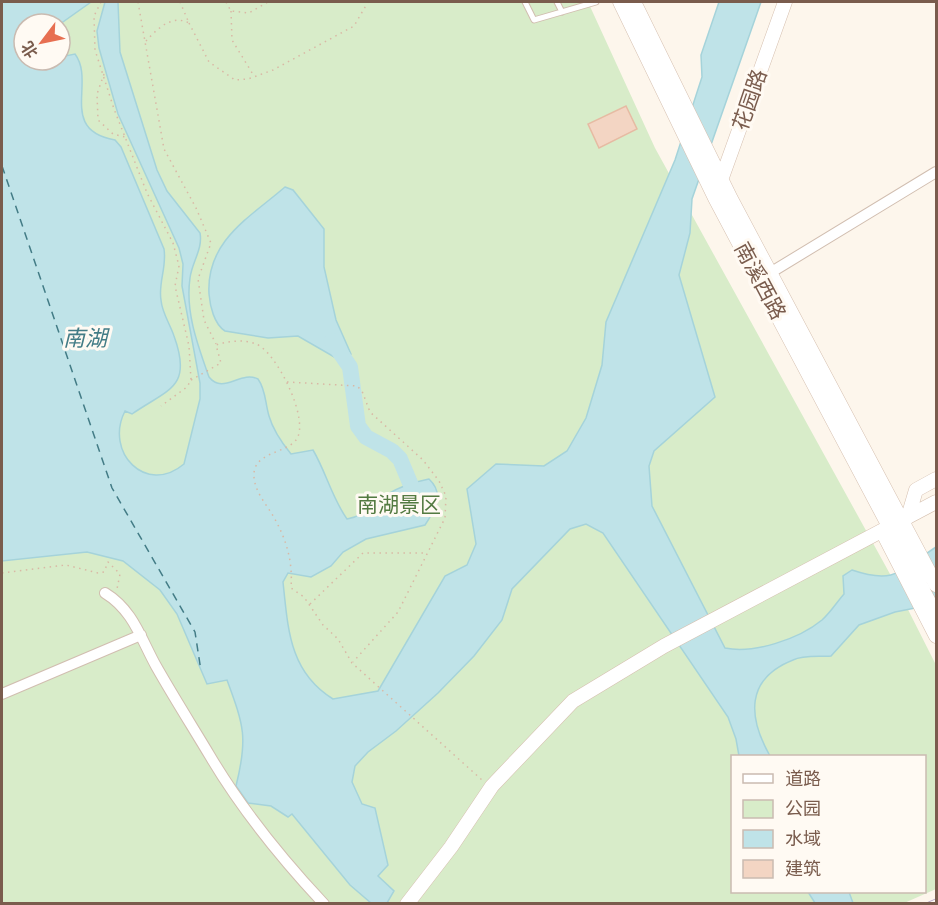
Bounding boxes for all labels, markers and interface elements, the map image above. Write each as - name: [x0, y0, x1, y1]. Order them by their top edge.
- north arrow: [12, 12, 72, 72]
- text: 北: [17, 38, 42, 62]
- street label: 花园路: [727, 66, 772, 134]
- street label: 南溪西路: [730, 238, 791, 324]
- water label: 南湖: [63, 325, 110, 351]
- park label: 南湖景区: [357, 492, 441, 517]
- legend: [731, 755, 926, 893]
- text: 道路: [785, 768, 821, 789]
- text: 公园: [785, 798, 821, 819]
- text: 水域: [785, 828, 821, 849]
- text: 建筑: [785, 858, 821, 879]

